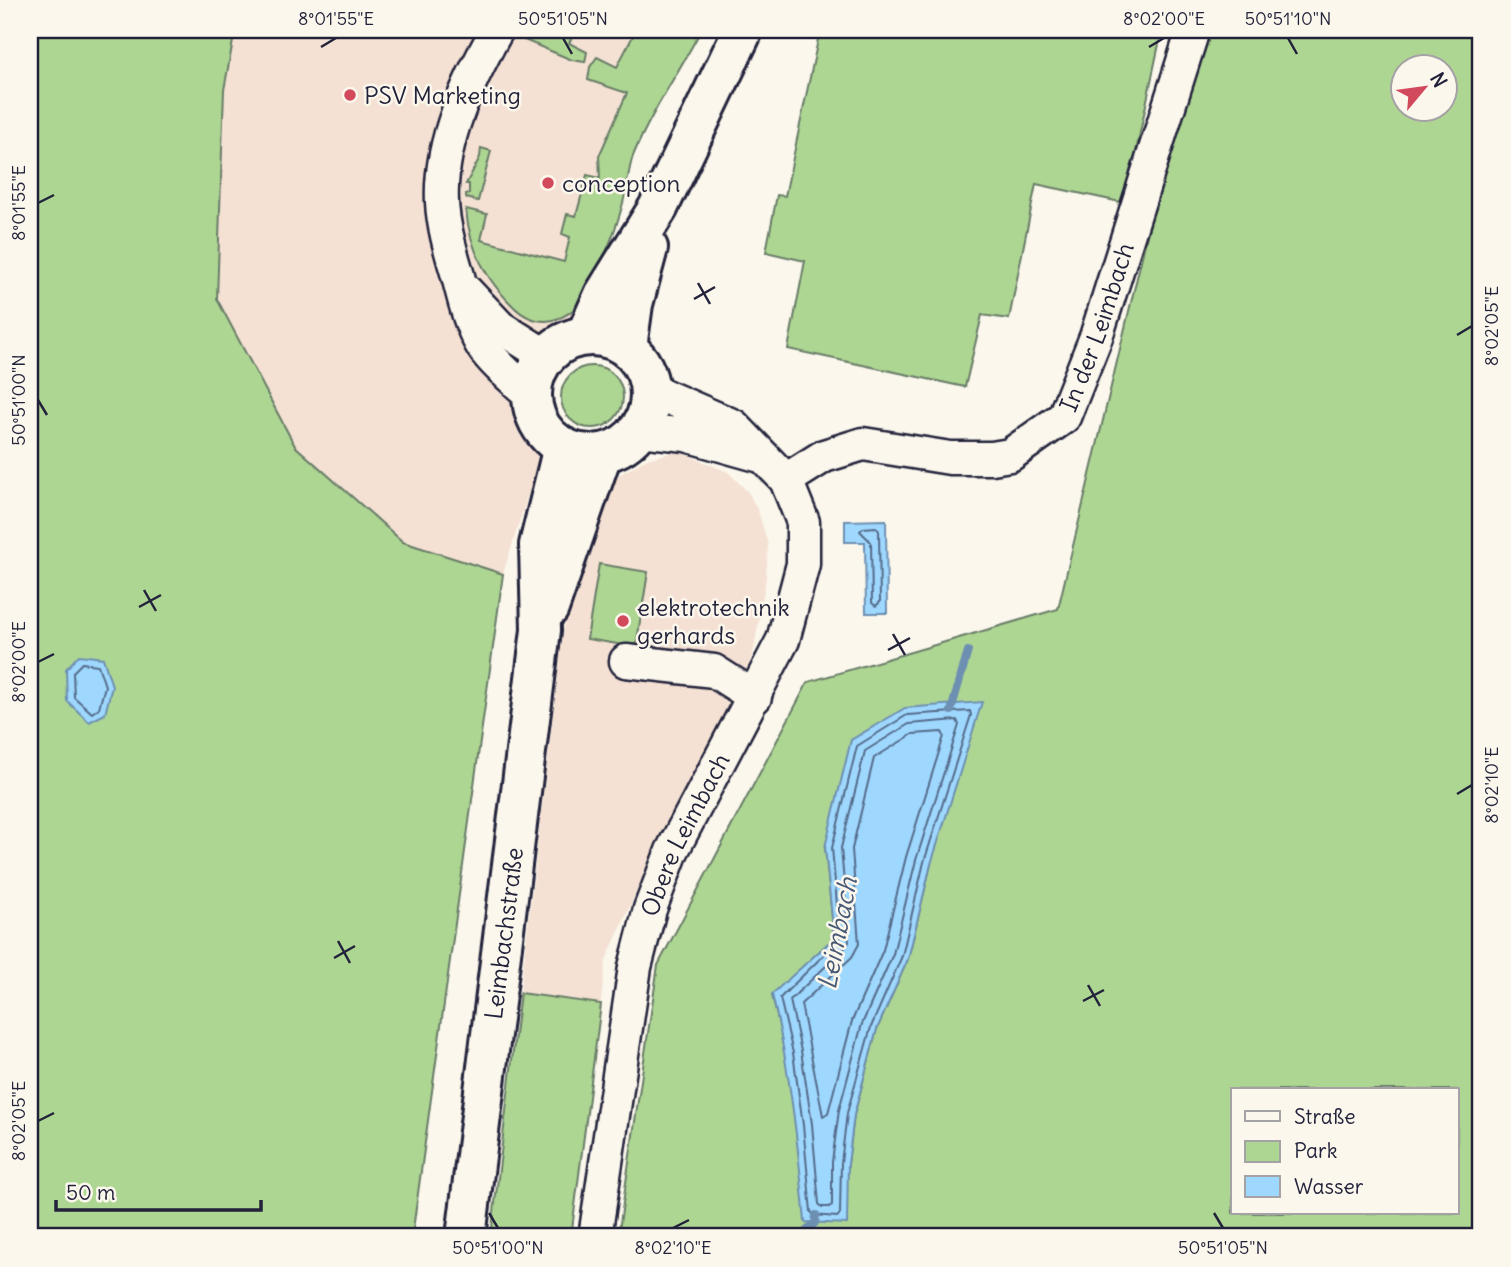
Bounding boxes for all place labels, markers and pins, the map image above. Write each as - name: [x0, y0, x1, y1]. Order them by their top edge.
- place label: PSV Marketing: [364, 80, 521, 110]
- marker: PSV Marketing: [342, 87, 358, 103]
- place label: conception: [562, 168, 681, 198]
- marker: conception: [540, 175, 556, 191]
- place label: elektrotechnik gerhards: [637, 592, 790, 650]
- marker: elektrotechnik gerhards: [615, 613, 631, 629]

